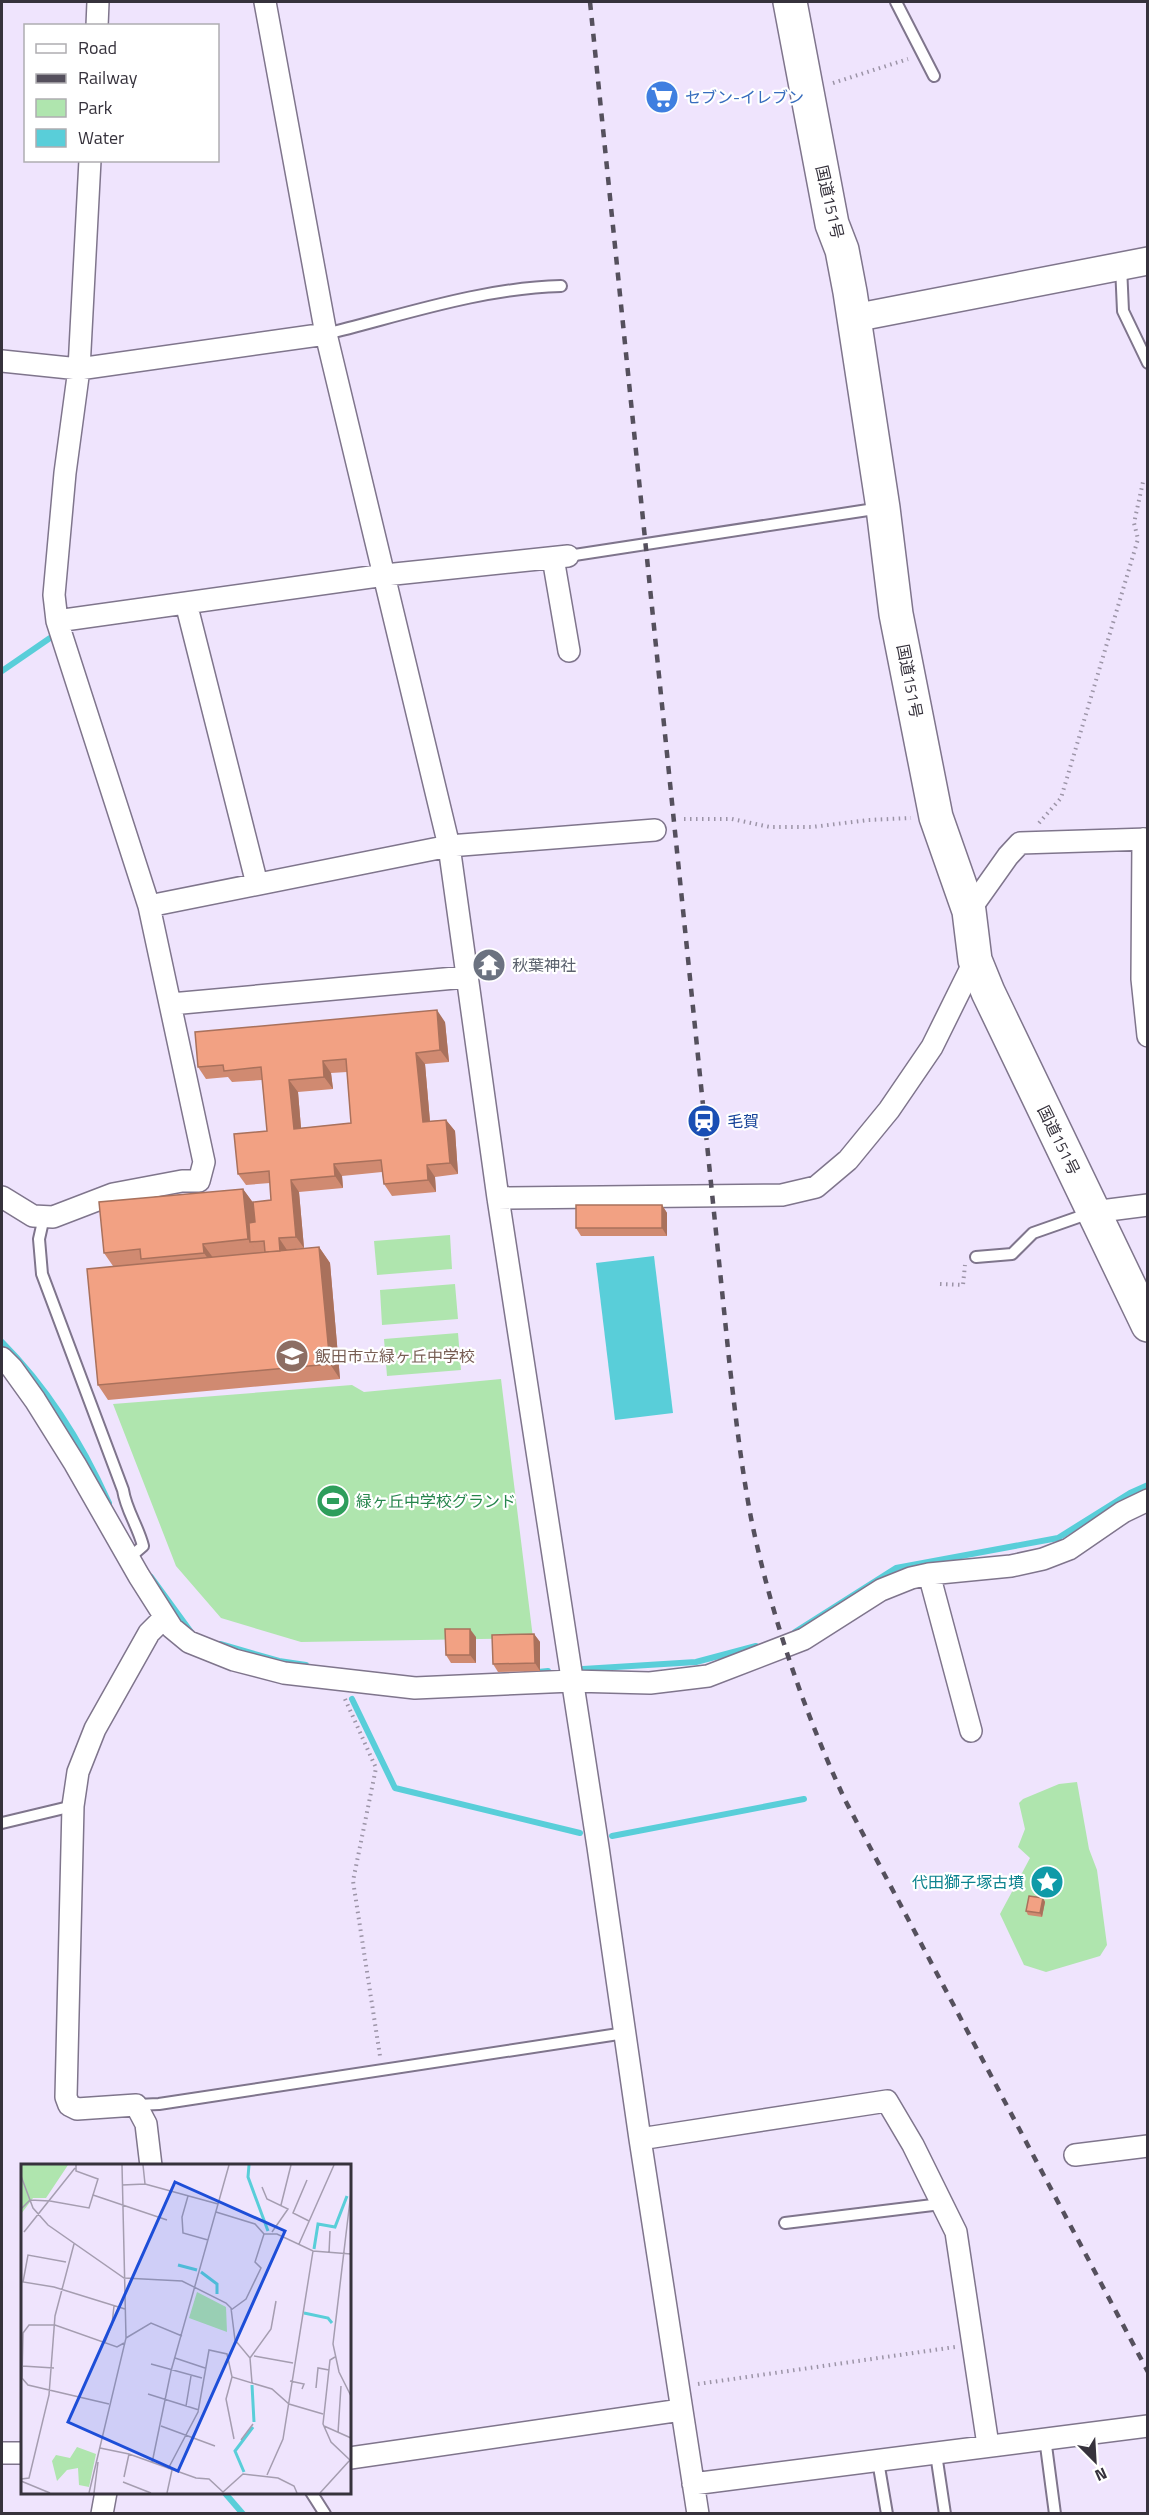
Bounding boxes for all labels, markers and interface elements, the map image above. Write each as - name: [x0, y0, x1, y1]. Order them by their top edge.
- legend: [24, 24, 219, 162]
- text: Road: [78, 34, 117, 61]
- text: Railway: [78, 64, 138, 91]
- supermarket icon: セブン-イレブン: [644, 79, 680, 115]
- place label: セブン-イレブン: [685, 85, 804, 109]
- text: Park: [78, 94, 113, 121]
- text: Water: [78, 124, 124, 151]
- street label: 国道151号: [810, 163, 850, 241]
- street label: 国道151号: [891, 642, 929, 720]
- temple icon: 秋葉神社: [471, 947, 507, 983]
- place label: 秋葉神社: [512, 953, 576, 977]
- street label: 国道151号: [1032, 1101, 1086, 1179]
- station icon: 毛賀: [686, 1103, 722, 1139]
- place label: 毛賀: [727, 1109, 759, 1133]
- school or university icon: 飯田市立緑ヶ丘中学校: [274, 1338, 310, 1374]
- place label: 飯田市立緑ヶ丘中学校: [315, 1344, 475, 1368]
- sports icon: 緑ヶ丘中学校グランド: [315, 1483, 351, 1519]
- place label: 緑ヶ丘中学校グランド: [356, 1489, 516, 1513]
- place icon: 代田獅子塚古墳: [1029, 1864, 1065, 1900]
- place label: 代田獅子塚古墳: [912, 1870, 1024, 1894]
- inset map: [21, 2164, 351, 2494]
- north arrow: [1065, 2431, 1125, 2491]
- text: N: [1091, 2461, 1111, 2488]

